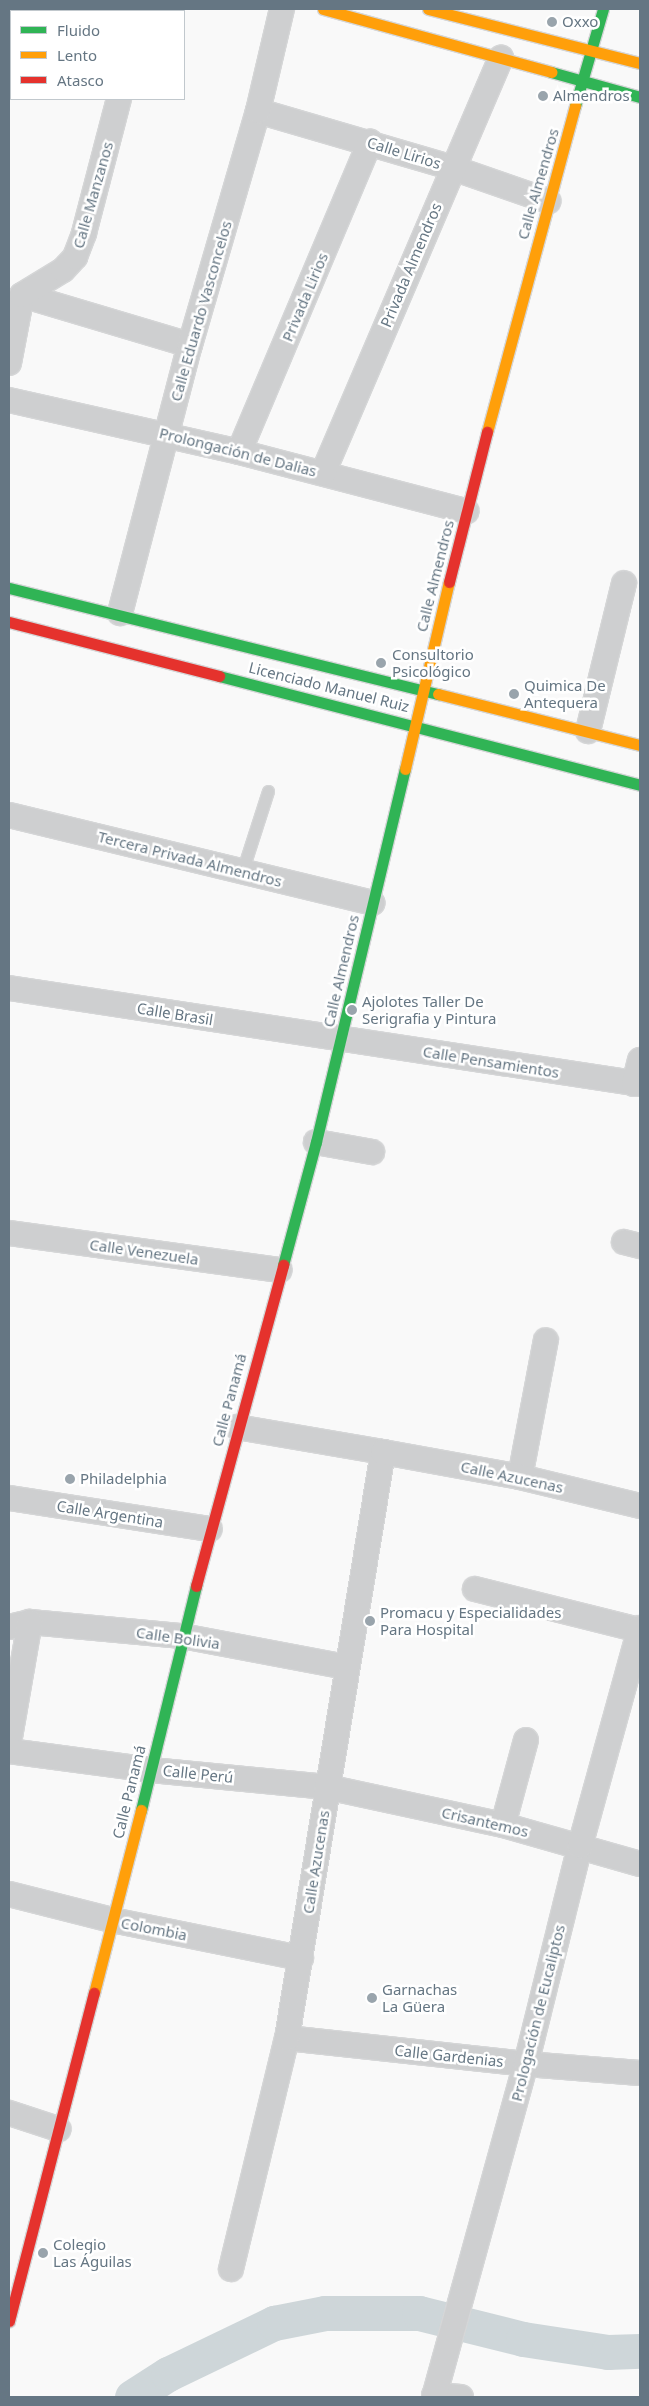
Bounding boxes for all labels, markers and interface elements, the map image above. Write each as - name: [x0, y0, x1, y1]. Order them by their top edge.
- legend: [10, 10, 185, 100]
- place label: Oxxo: [562, 13, 598, 31]
- marker: Oxxo: [546, 16, 558, 28]
- text: Fluido: [57, 20, 100, 40]
- text: Lento: [57, 45, 97, 65]
- text: Atasco: [57, 70, 104, 90]
- place label: Almendros: [553, 87, 630, 105]
- marker: Almendros: [537, 90, 549, 102]
- street label: Calle Almendros: [514, 126, 562, 242]
- street label: Calle Lirios: [365, 133, 443, 173]
- street label: Calle Manzanos: [69, 140, 117, 250]
- street label: Privada Almendros: [377, 200, 445, 330]
- street label: Calle Eduardo Vasconcelos: [167, 219, 235, 403]
- street label: Privada Lirios: [278, 250, 332, 344]
- street label: Prolongación de Dalias: [157, 424, 319, 480]
- street label: Calle Almendros: [412, 518, 458, 634]
- place label: Consultorio Psicológico: [392, 645, 474, 680]
- marker: Consultorio Psicológico: [374, 656, 388, 670]
- street label: Licenciado Manuel Ruiz: [247, 658, 411, 716]
- place label: Quimica De Antequera: [524, 676, 606, 711]
- marker: Quimica De Antequera: [508, 688, 520, 700]
- street label: Tercera Privada Almendros: [96, 827, 284, 891]
- street label: Calle Almendros: [319, 913, 363, 1029]
- place label: Ajolotes Taller De Serigrafia y Pintura: [362, 992, 496, 1027]
- street label: Calle Brasil: [136, 999, 214, 1029]
- marker: Ajolotes Taller De Serigrafia y Pintura: [346, 1004, 358, 1016]
- street label: Calle Pensamientos: [422, 1042, 560, 1082]
- street label: Calle Venezuela: [88, 1235, 200, 1269]
- street label: Calle Panamá: [208, 1351, 250, 1449]
- street label: Calle Azucenas: [459, 1457, 565, 1497]
- place label: Philadelphia: [80, 1470, 167, 1488]
- marker: Philadelphia: [64, 1473, 76, 1485]
- street label: Calle Argentina: [55, 1497, 165, 1531]
- place label: Promacu y Especialidades Para Hospital: [380, 1603, 561, 1638]
- marker: Promacu y Especialidades Para Hospital: [364, 1615, 376, 1627]
- street label: Calle Bolivia: [135, 1623, 221, 1653]
- street label: Calle Panamá: [109, 1743, 149, 1841]
- street label: Calle Perú: [162, 1761, 234, 1787]
- street label: Crisantemos: [440, 1803, 530, 1841]
- street label: Calle Azucenas: [299, 1809, 333, 1915]
- street label: Colombia: [119, 1914, 189, 1944]
- street label: Prologación de Eucaliptos: [507, 1923, 569, 2103]
- place label: Garnachas La Güera: [382, 1980, 457, 2015]
- marker: Garnachas La Güera: [366, 1992, 378, 2004]
- street label: Calle Gardenias: [394, 2041, 504, 2071]
- place label: Colegio Las Águilas: [53, 2235, 132, 2270]
- marker: Colegio Las Águilas: [37, 2247, 49, 2259]

